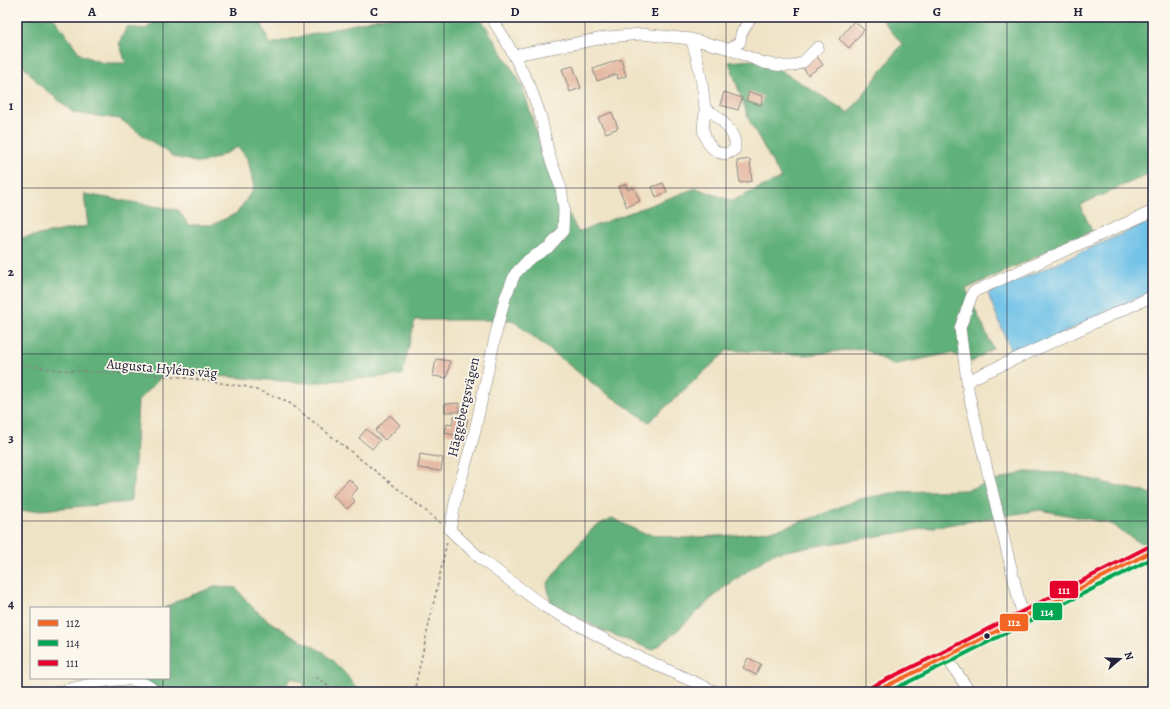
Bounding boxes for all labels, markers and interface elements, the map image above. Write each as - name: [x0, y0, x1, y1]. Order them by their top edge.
- text: A: [87, 3, 97, 20]
- text: B: [229, 3, 237, 20]
- text: C: [370, 3, 378, 20]
- text: D: [510, 3, 520, 20]
- text: E: [651, 3, 659, 20]
- text: F: [793, 3, 800, 20]
- text: G: [933, 3, 941, 20]
- text: H: [1073, 3, 1083, 20]
- text: 1: [9, 97, 14, 114]
- text: 2: [8, 263, 15, 280]
- street label: Augusta Hyléns väg: [105, 354, 218, 383]
- street label: Häggebergsvägen: [443, 355, 484, 459]
- text: 3: [8, 429, 14, 446]
- line badge: 111: [1049, 580, 1079, 599]
- text: 111: [1058, 583, 1070, 598]
- text: 4: [8, 595, 14, 612]
- line badge: 114: [1032, 602, 1063, 621]
- text: 114: [1040, 605, 1054, 620]
- legend: [30, 607, 170, 679]
- line badge: 112: [999, 613, 1029, 632]
- text: 112: [66, 615, 80, 631]
- text: 112: [1007, 615, 1021, 630]
- unlabelled marker: [982, 631, 992, 641]
- text: 114: [66, 635, 80, 651]
- north arrow: [1100, 639, 1140, 679]
- text: N: [1121, 650, 1137, 662]
- text: 111: [66, 655, 78, 671]

